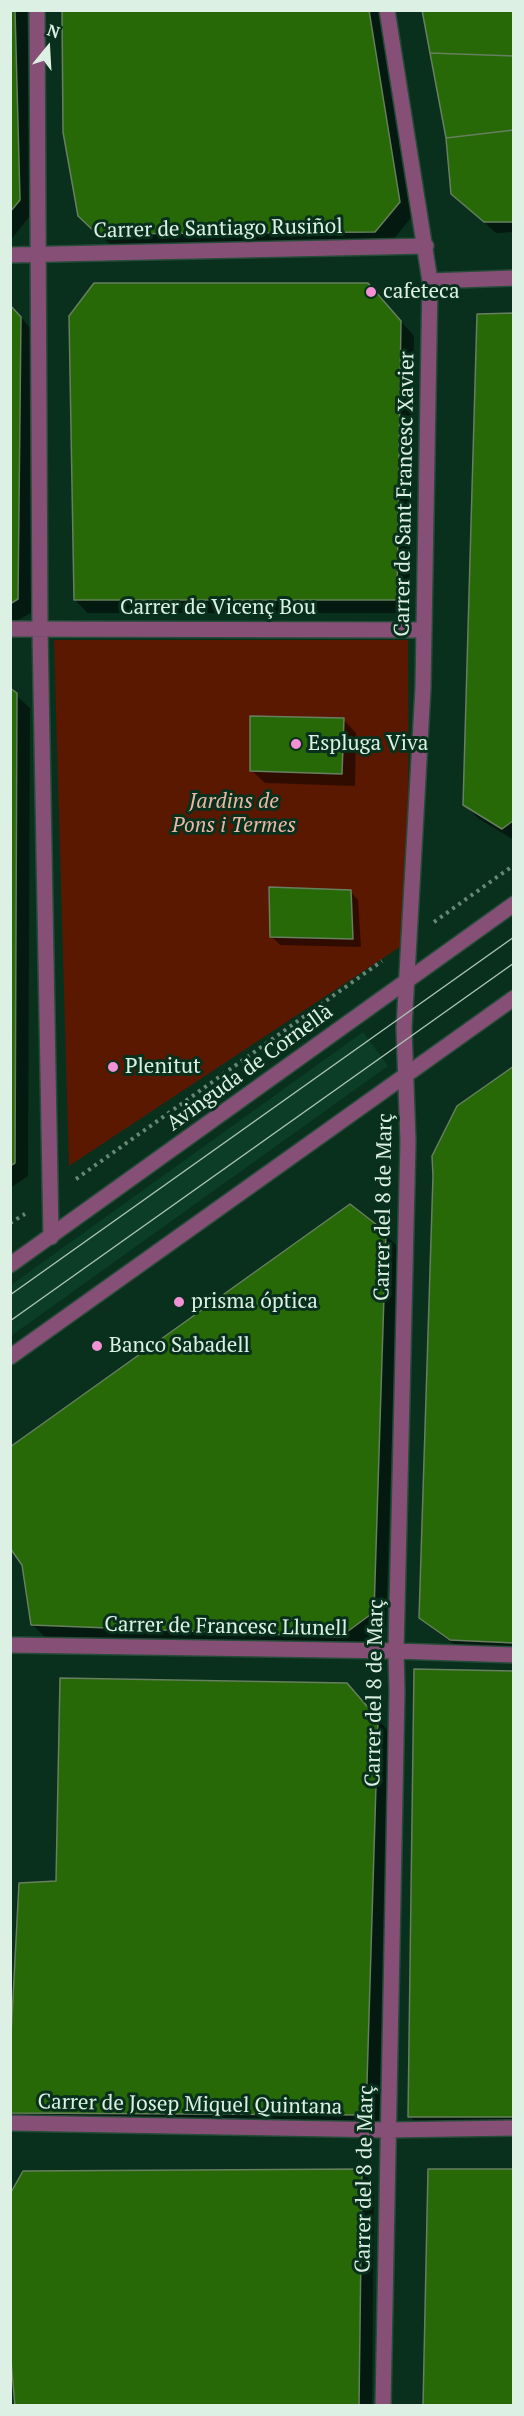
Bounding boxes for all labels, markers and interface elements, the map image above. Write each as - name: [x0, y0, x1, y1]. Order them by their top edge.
- north arrow: [18, 18, 78, 78]
- text: N: [44, 19, 63, 43]
- street label: Carrer de Santiago Rusiñol: [93, 214, 343, 244]
- place label: cafeteca: [383, 279, 460, 305]
- marker: cafeteca: [364, 285, 378, 299]
- street label: Carrer de Sant Francesc Xavier: [390, 351, 420, 637]
- street label: Carrer de Vicenç Bou: [120, 595, 316, 621]
- place label: Espluga Viva: [308, 731, 428, 757]
- marker: Espluga Viva: [289, 737, 303, 751]
- park label: Jardins de Pons i Termes: [172, 789, 296, 839]
- street label: Avinguda de Cornellà: [162, 999, 338, 1137]
- place label: Plenitut: [125, 1054, 201, 1080]
- marker: Plenitut: [106, 1060, 120, 1074]
- street label: Carrer del 8 de Març: [370, 1113, 398, 1301]
- place label: prisma óptica: [191, 1289, 318, 1315]
- marker: prisma óptica: [172, 1295, 186, 1309]
- place label: Banco Sabadell: [109, 1333, 250, 1359]
- marker: Banco Sabadell: [90, 1339, 104, 1353]
- street label: Carrer del 8 de Març: [361, 1599, 389, 1787]
- street label: Carrer de Francesc Llunell: [104, 1612, 348, 1642]
- street label: Carrer del 8 de Març: [351, 2085, 379, 2273]
- street label: Carrer de Josep Miquel Quintana: [37, 2090, 343, 2120]

